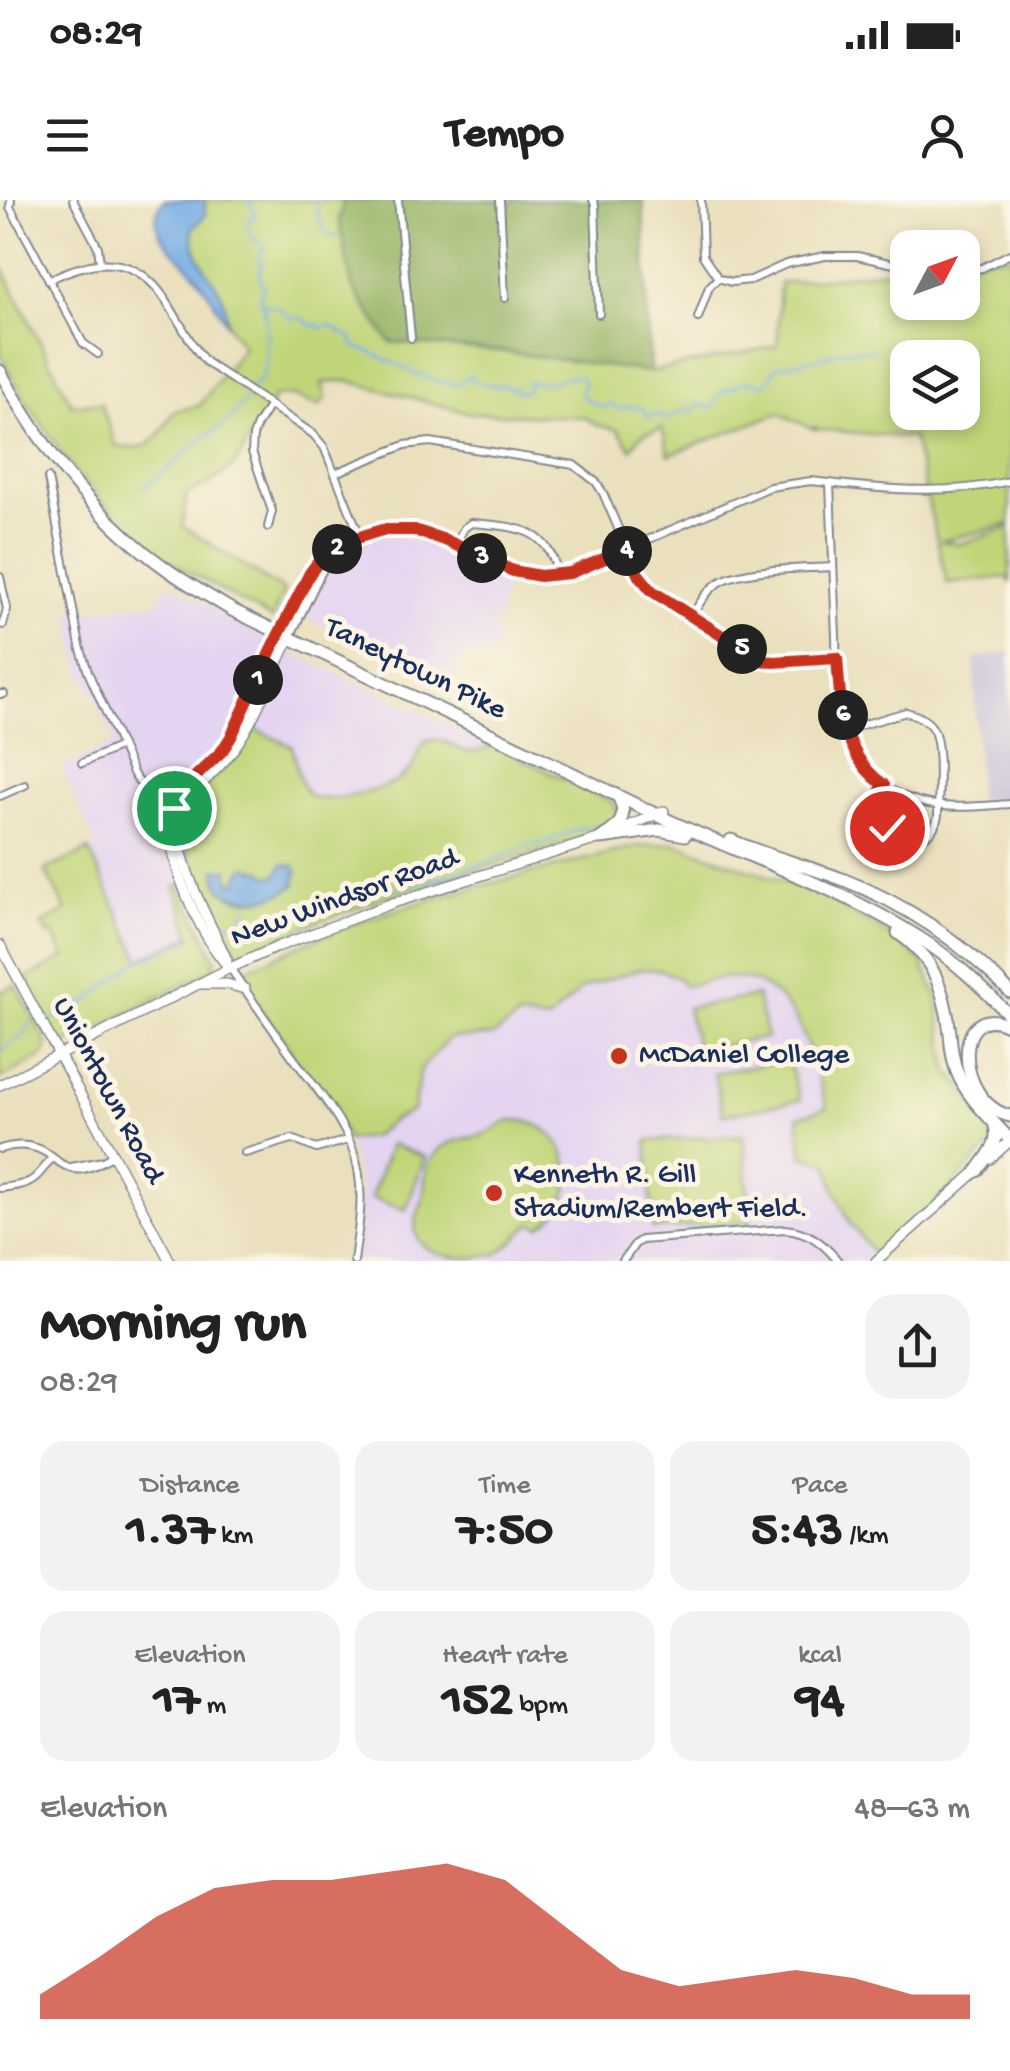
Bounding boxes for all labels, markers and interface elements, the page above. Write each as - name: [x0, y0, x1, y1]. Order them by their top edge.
- text: 08:29: [50, 13, 142, 57]
- icon: menu: [40, 108, 95, 163]
- icon: person: [915, 108, 970, 163]
- text: Tempo: [446, 109, 564, 162]
- north arrow: [890, 230, 980, 320]
- map controls: [890, 230, 980, 430]
- button: layers: [890, 340, 980, 430]
- pin: 2: [312, 524, 362, 574]
- pin: 4: [602, 526, 652, 576]
- text: 2: [330, 532, 344, 565]
- pin: 3: [457, 533, 507, 583]
- text: 4: [620, 534, 634, 567]
- text: 3: [475, 541, 489, 574]
- street label: Taneytown Pike: [317, 610, 512, 729]
- pin: 5: [717, 624, 767, 674]
- text: 5: [735, 632, 749, 665]
- pin: 1: [233, 655, 283, 705]
- text: 1: [252, 663, 264, 696]
- pin: 6: [818, 690, 868, 740]
- text: 6: [836, 698, 850, 731]
- pin: [132, 766, 217, 851]
- icon: arrive: [147, 781, 202, 836]
- pin: [845, 786, 930, 871]
- icon: check: [860, 801, 915, 856]
- street label: New Windsor Road: [227, 841, 466, 956]
- street label: Uniontown Road: [43, 992, 172, 1192]
- place label: McDaniel College: [639, 1039, 850, 1074]
- marker: McDaniel College: [608, 1045, 630, 1067]
- place label: Kenneth R. Gill Stadium/Rembert Field.: [514, 1159, 808, 1228]
- marker: Kenneth R. Gill Stadium/Rembert Field.: [483, 1182, 505, 1204]
- button: share: [865, 1294, 970, 1399]
- text: Morning run: [40, 1295, 306, 1359]
- text: 08:29: [40, 1365, 117, 1403]
- text: Distance: [141, 1470, 239, 1503]
- text: Time: [479, 1470, 531, 1503]
- text: Pace: [793, 1470, 847, 1503]
- text: 1.37: [127, 1503, 214, 1562]
- text: 7:50: [457, 1503, 553, 1562]
- text: 5:43: [751, 1503, 843, 1562]
- text: km: [214, 1520, 253, 1553]
- text: /km: [843, 1520, 889, 1553]
- text: Elevation: [134, 1640, 246, 1673]
- text: Heart rate: [442, 1640, 568, 1673]
- text: kcal: [798, 1640, 842, 1673]
- text: 17: [154, 1673, 200, 1732]
- text: 152: [442, 1673, 513, 1732]
- text: 94: [796, 1673, 844, 1732]
- text: m: [200, 1690, 226, 1723]
- text: bpm: [513, 1690, 568, 1723]
- text: Elevation: [40, 1791, 167, 1829]
- text: 48–63 m: [855, 1791, 970, 1829]

